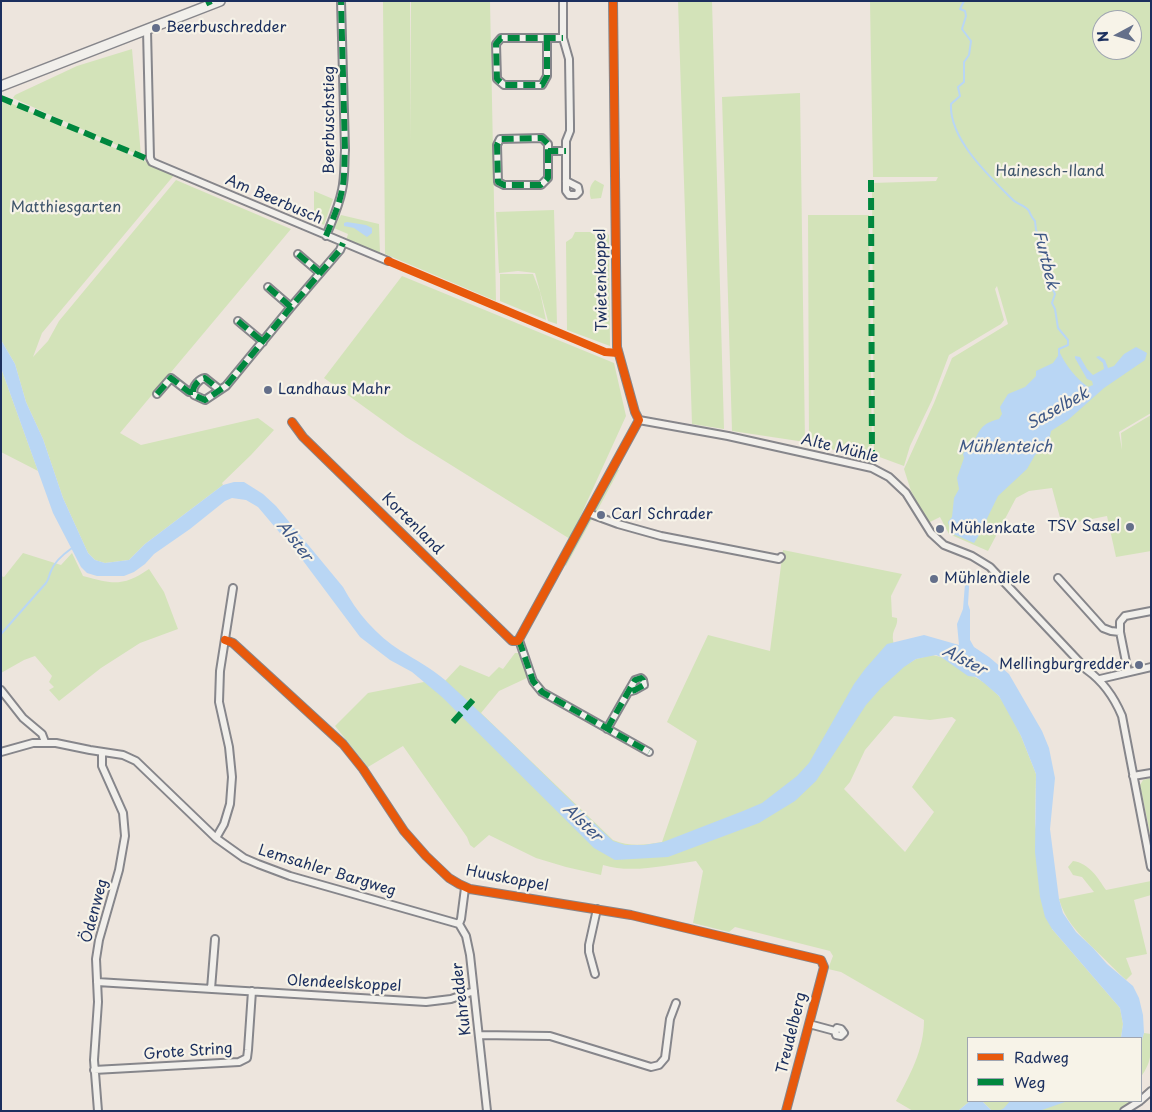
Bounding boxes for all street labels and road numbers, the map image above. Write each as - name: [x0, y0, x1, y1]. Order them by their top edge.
- street label: Beerbuschstieg: [321, 66, 339, 174]
- street label: Am Beerbusch: [223, 171, 325, 229]
- street label: Twietenkoppel: [592, 228, 612, 332]
- street label: Alte Mühle: [799, 431, 881, 467]
- street label: Kortenland: [378, 490, 446, 558]
- street label: Lemsahler Bargweg: [256, 841, 398, 901]
- street label: Huuskoppel: [464, 862, 550, 896]
- street label: Ödenweg: [78, 877, 112, 945]
- street label: Kuhredder: [449, 962, 475, 1036]
- street label: Olendeelskoppel: [286, 972, 402, 996]
- street label: Treudelberg: [773, 990, 811, 1076]
- street label: Grote String: [143, 1040, 233, 1064]

